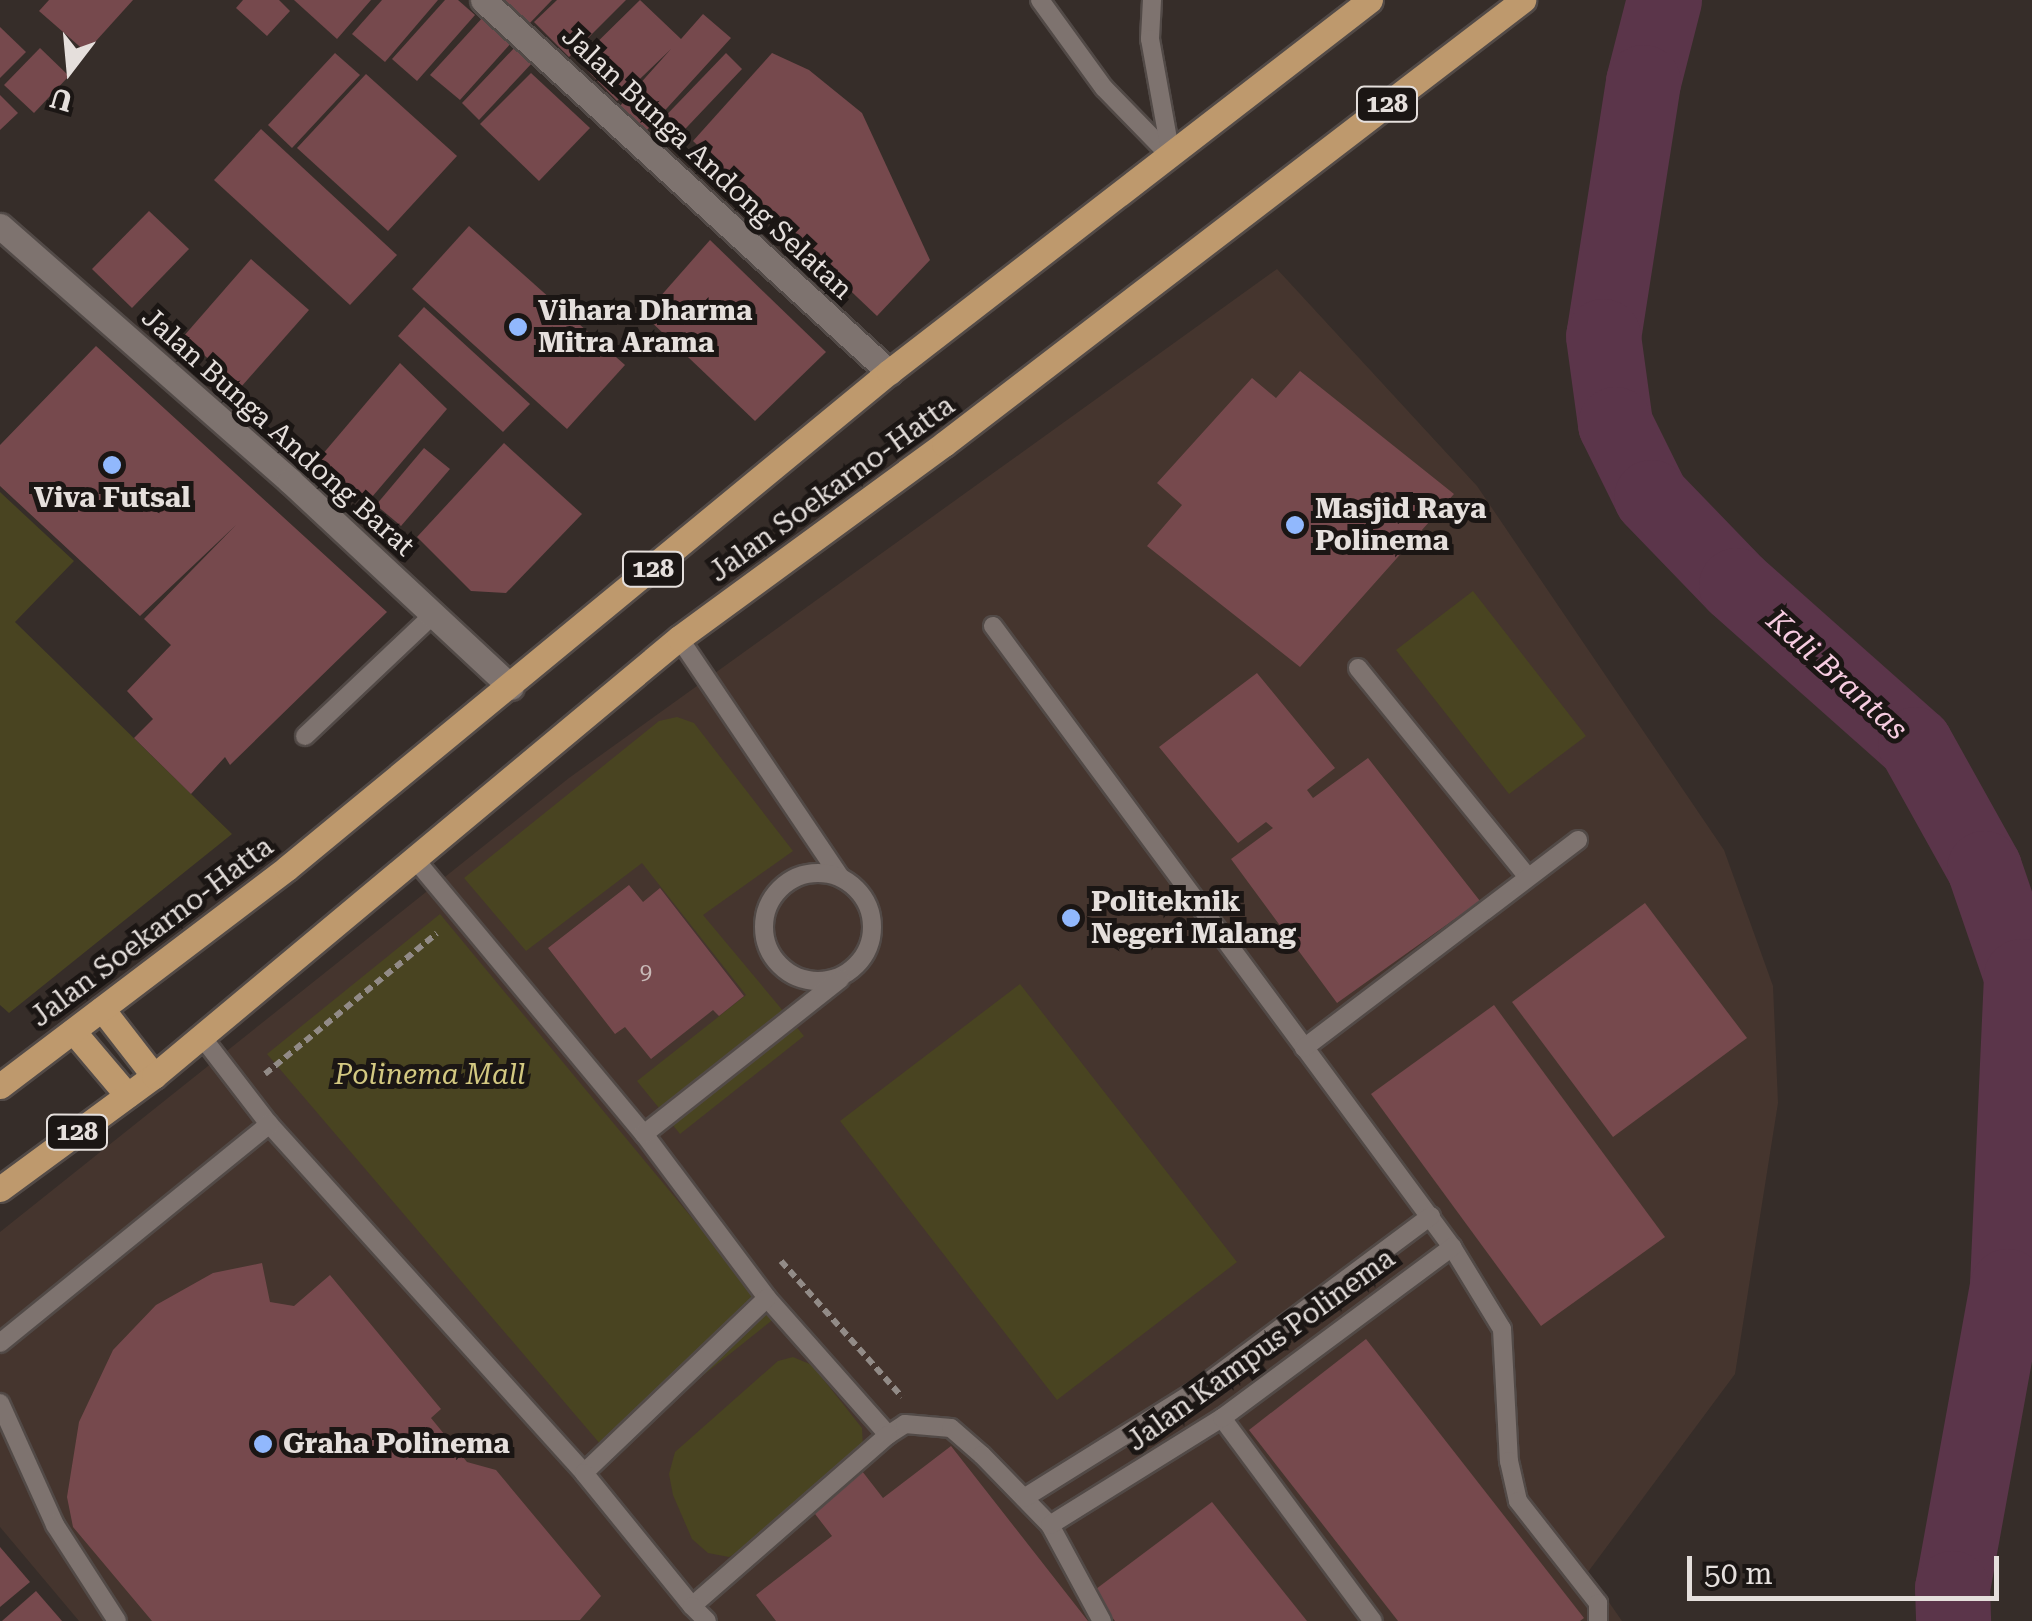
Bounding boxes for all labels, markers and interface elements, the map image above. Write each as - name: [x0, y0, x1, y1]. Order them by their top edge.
- street label: Jalan Bunga Andong Selatan: [555, 19, 859, 307]
- north arrow: [20, 20, 120, 120]
- text: U: [47, 80, 77, 118]
- road number: 128: [1354, 84, 1420, 124]
- place label: Vihara Dharma Mitra Arama: [538, 294, 752, 360]
- street label: Jalan Bunga Andong Barat: [135, 301, 421, 563]
- marker: Vihara Dharma Mitra Arama: [507, 316, 529, 338]
- street label: Jalan Soekarno-Hatta: [703, 389, 961, 589]
- marker: Viva Futsal: [101, 454, 123, 476]
- place label: Viva Futsal: [34, 481, 190, 515]
- place label: Masjid Raya Polinema: [1315, 492, 1486, 558]
- marker: Masjid Raya Polinema: [1284, 514, 1306, 536]
- road number: 128: [620, 549, 686, 589]
- water label: Kali Brantas: [1759, 602, 1915, 748]
- street label: Jalan Soekarno-Hatta: [24, 830, 280, 1034]
- place label: Politeknik Negeri Malang: [1091, 885, 1296, 951]
- marker: Politeknik Negeri Malang: [1060, 907, 1082, 929]
- house number: 9: [640, 959, 652, 985]
- park label: Polinema Mall: [335, 1058, 525, 1092]
- road number: 128: [44, 1112, 110, 1152]
- street label: Jalan Kampus Polinema: [1121, 1242, 1401, 1458]
- place label: Graha Polinema: [283, 1427, 510, 1461]
- marker: Graha Polinema: [252, 1433, 274, 1455]
- scale bar: [1692, 1536, 2004, 1598]
- text: 50 m: [1704, 1556, 1773, 1591]

